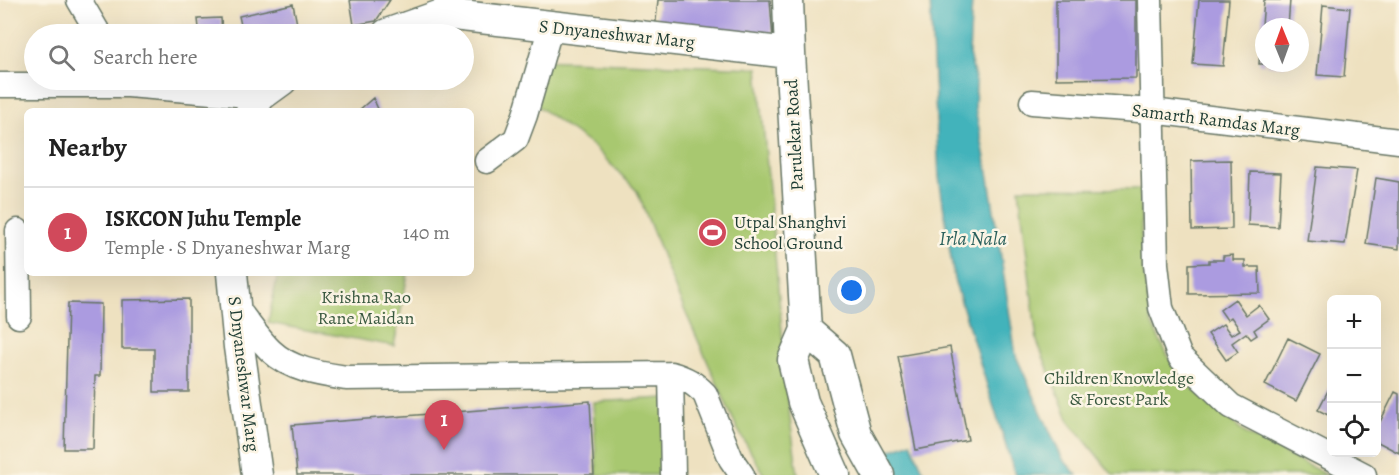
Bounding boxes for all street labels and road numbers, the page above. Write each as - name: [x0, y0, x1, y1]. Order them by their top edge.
- street label: S Dnyaneshwar Marg: [538, 14, 696, 54]
- street label: Parulekar Road: [779, 78, 809, 192]
- street label: Samarth Ramdas Marg: [1131, 98, 1301, 142]
- street label: S Dnyaneshwar Marg: [223, 295, 265, 453]

